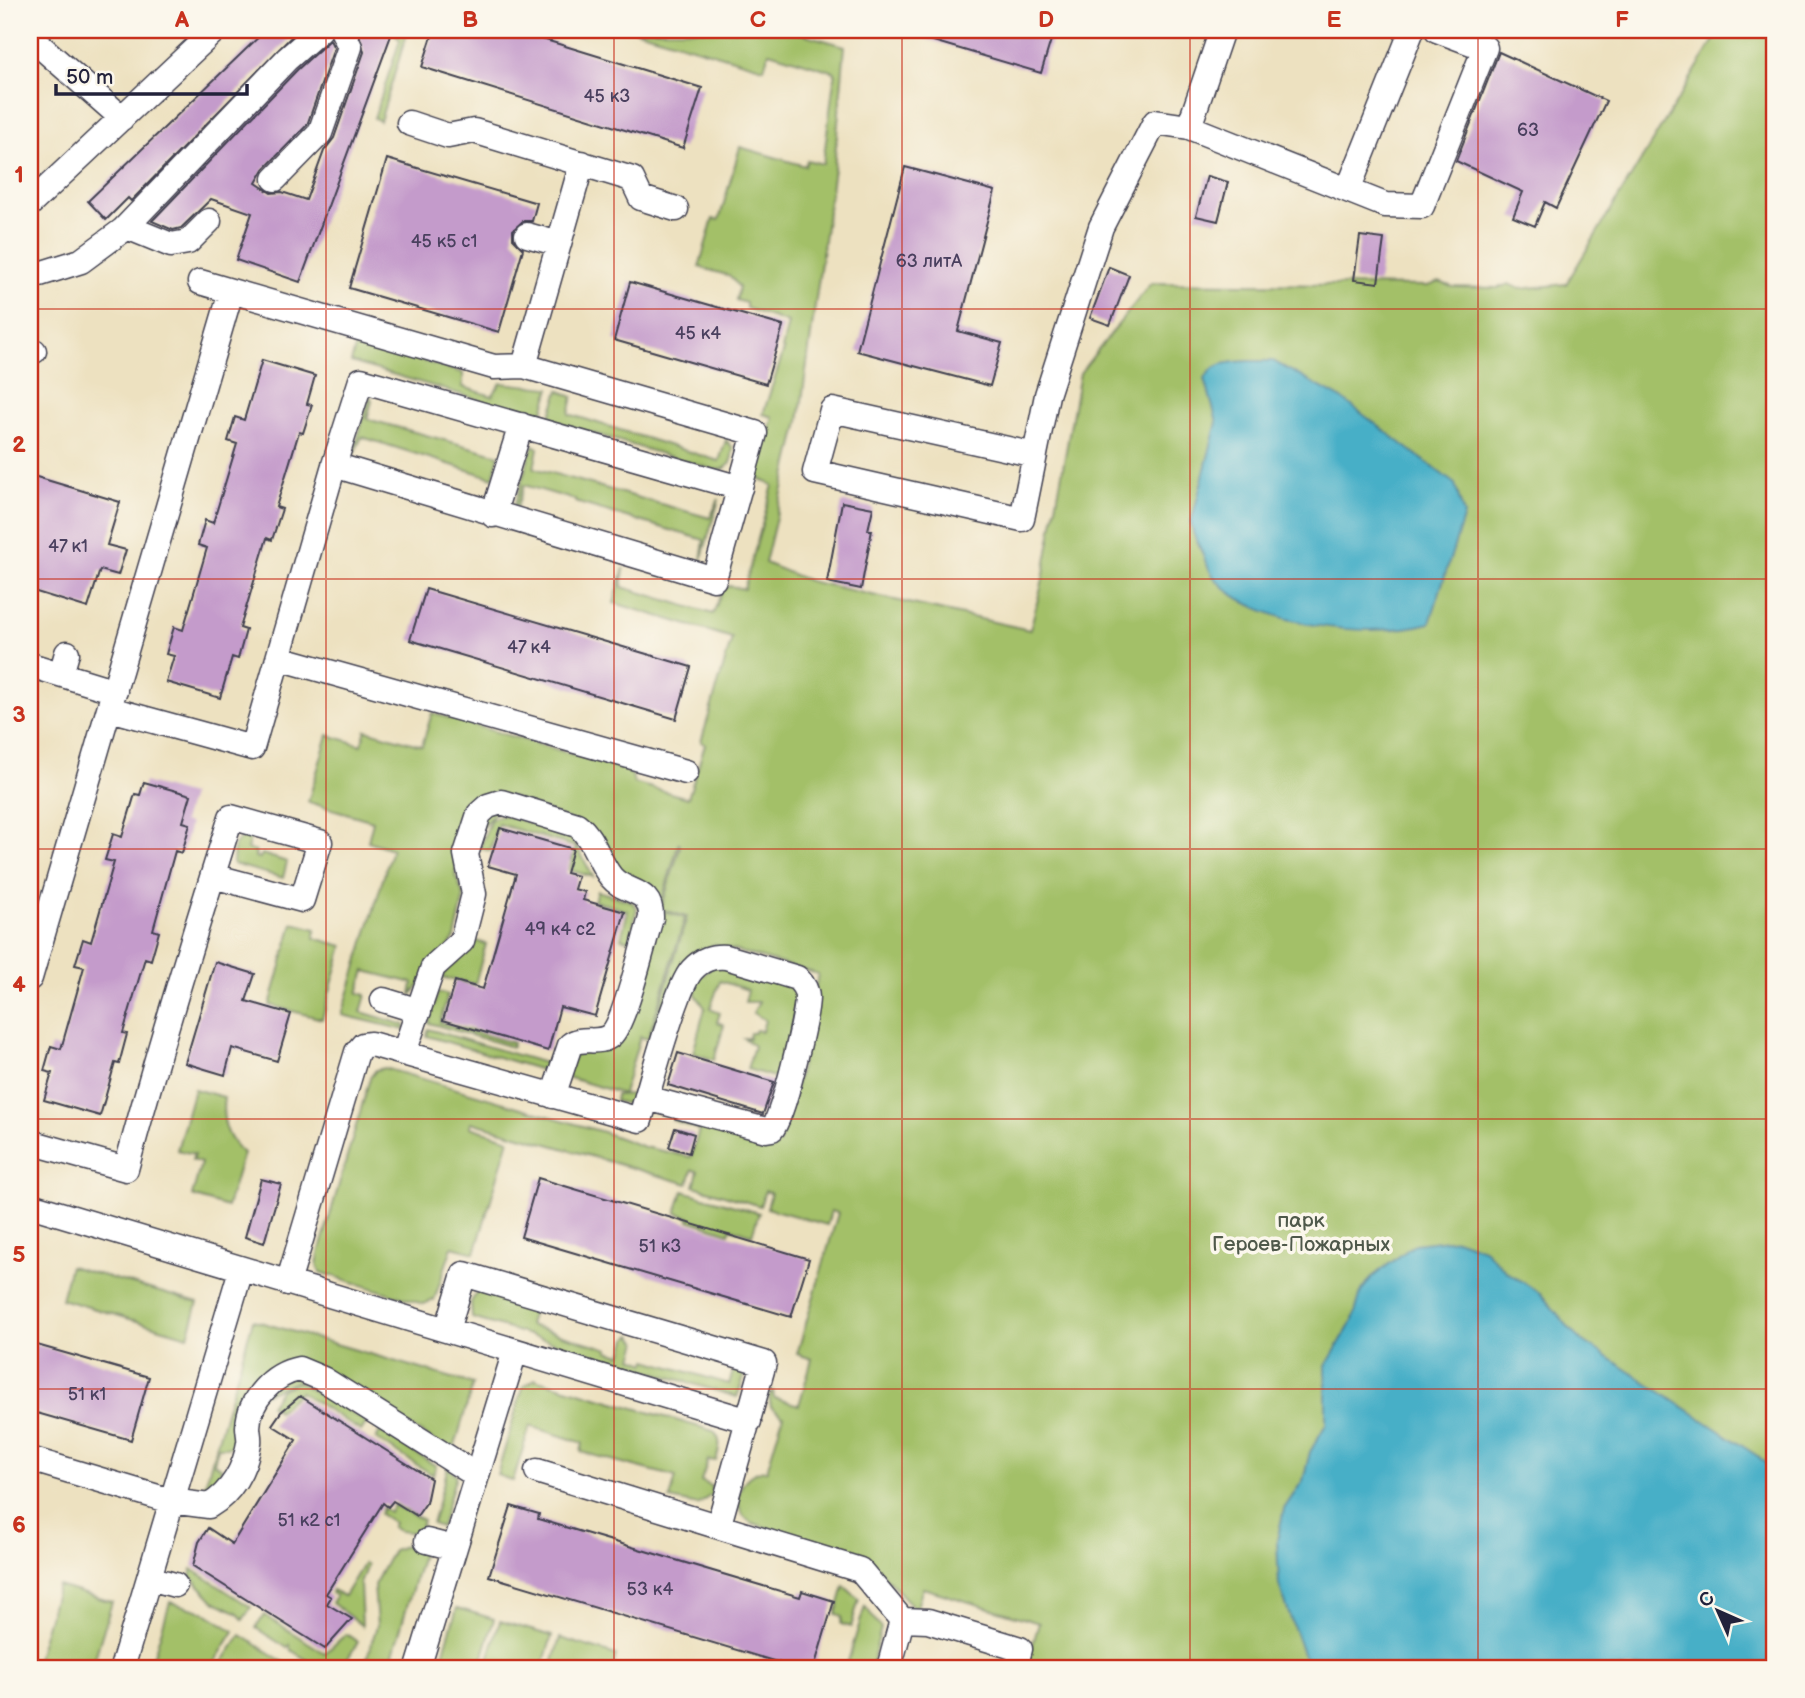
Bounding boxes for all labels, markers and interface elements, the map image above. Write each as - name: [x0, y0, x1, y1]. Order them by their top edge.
- text: A: [174, 6, 190, 34]
- text: B: [462, 6, 478, 34]
- text: C: [750, 6, 766, 34]
- text: D: [1038, 6, 1054, 34]
- text: E: [1327, 6, 1342, 34]
- text: F: [1615, 6, 1629, 34]
- scale bar: [56, 52, 247, 96]
- text: 50 m: [66, 65, 113, 90]
- house number: 45 к3: [584, 86, 630, 107]
- house number: 63: [1517, 120, 1539, 141]
- text: 1: [14, 161, 24, 189]
- house number: 45 к5 с1: [411, 231, 477, 252]
- house number: 63 литА: [896, 251, 962, 272]
- house number: 45 к4: [675, 323, 721, 344]
- text: 2: [12, 431, 26, 459]
- house number: 47 к1: [48, 536, 88, 557]
- house number: 47 к4: [507, 637, 551, 658]
- text: 3: [12, 701, 26, 729]
- house number: 49 к4 с2: [524, 919, 596, 940]
- text: 4: [12, 971, 26, 999]
- park label: парк Героев-Пожарных: [1212, 1208, 1390, 1257]
- house number: 51 к3: [639, 1236, 681, 1257]
- text: 5: [12, 1241, 26, 1269]
- house number: 51 к1: [68, 1384, 106, 1405]
- house number: 51 к2 с1: [278, 1510, 341, 1531]
- text: 6: [12, 1511, 26, 1539]
- north arrow: [1682, 1576, 1752, 1646]
- house number: 53 к4: [627, 1579, 673, 1600]
- text: С: [1694, 1587, 1720, 1613]

